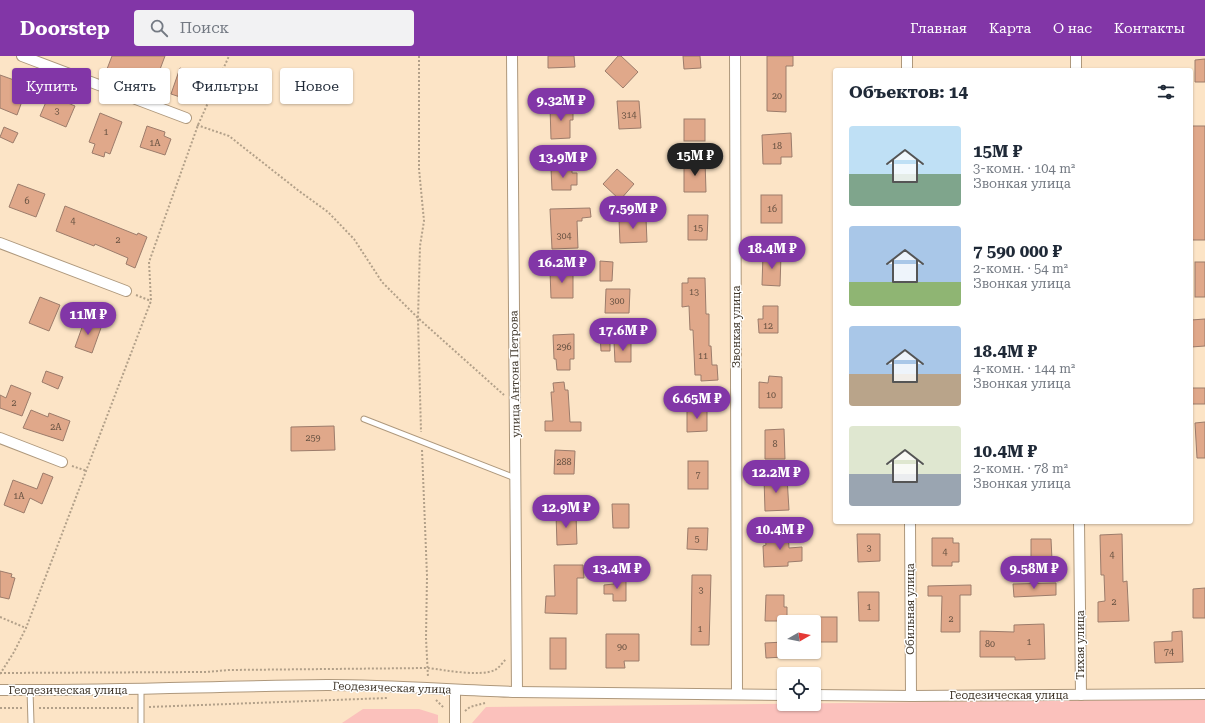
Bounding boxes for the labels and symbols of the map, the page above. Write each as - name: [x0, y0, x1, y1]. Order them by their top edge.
- pin: 9.32M ₽: [524, 88, 598, 122]
- house number: 20: [772, 91, 782, 101]
- house number: 3: [54, 106, 60, 116]
- house number: 314: [621, 110, 637, 120]
- house number: 1: [103, 127, 109, 137]
- house number: 1А: [149, 138, 161, 148]
- house number: 18: [772, 141, 782, 151]
- pin: 15M ₽: [667, 143, 723, 177]
- pin: 13.9M ₽: [526, 145, 600, 179]
- house number: 6: [24, 196, 30, 206]
- pin: 7.59M ₽: [596, 196, 670, 230]
- house number: 16: [767, 204, 777, 214]
- house number: 4: [70, 216, 76, 226]
- house number: 15: [693, 223, 703, 233]
- house number: 304: [556, 231, 572, 241]
- house number: 2: [115, 235, 121, 245]
- pin: 18.4M ₽: [735, 236, 809, 270]
- pin: 16.2M ₽: [525, 250, 599, 284]
- street label: Звонкая улица: [730, 286, 743, 368]
- house number: 13: [689, 287, 699, 297]
- house number: 300: [609, 296, 625, 306]
- pin: 11M ₽: [60, 302, 116, 336]
- street label: улица Антона Петрова: [507, 310, 523, 438]
- pin: 17.6M ₽: [586, 318, 660, 352]
- house number: 12: [763, 321, 773, 331]
- house number: 296: [556, 342, 572, 352]
- house number: 11: [698, 351, 708, 361]
- pin: 6.65M ₽: [660, 386, 734, 420]
- house number: 10: [766, 390, 776, 400]
- house number: 2: [11, 398, 17, 408]
- house number: 2А: [50, 422, 62, 432]
- house number: 259: [305, 433, 321, 443]
- house number: 8: [772, 439, 778, 449]
- house number: 288: [556, 457, 572, 467]
- pin: 12.2M ₽: [739, 460, 813, 494]
- house number: 7: [695, 470, 701, 480]
- house number: 1А: [13, 491, 25, 501]
- pin: 12.9M ₽: [529, 495, 603, 529]
- pin: 10.4M ₽: [743, 517, 817, 551]
- house number: 5: [694, 534, 700, 544]
- house number: 3: [866, 543, 872, 553]
- house number: 4: [942, 547, 948, 557]
- house number: 4: [1109, 550, 1115, 560]
- pin: 13.4M ₽: [580, 556, 654, 590]
- pin: 9.58M ₽: [997, 556, 1071, 590]
- street label: Обильная улица: [904, 563, 917, 655]
- house number: 3: [698, 585, 704, 595]
- house number: 2: [1111, 597, 1117, 607]
- house number: 1: [866, 602, 872, 612]
- street label: Тихая улица: [1074, 610, 1087, 680]
- house number: 2: [948, 614, 954, 624]
- north arrow: [777, 615, 821, 659]
- house number: 1: [697, 624, 703, 634]
- house number: 1: [1026, 637, 1032, 647]
- house number: 80: [985, 639, 995, 649]
- house number: 90: [617, 642, 627, 652]
- house number: 74: [1164, 647, 1174, 657]
- street label: Геодезическая улица: [332, 679, 452, 697]
- street label: Геодезическая улица: [9, 684, 128, 697]
- street label: Геодезическая улица: [950, 689, 1069, 702]

